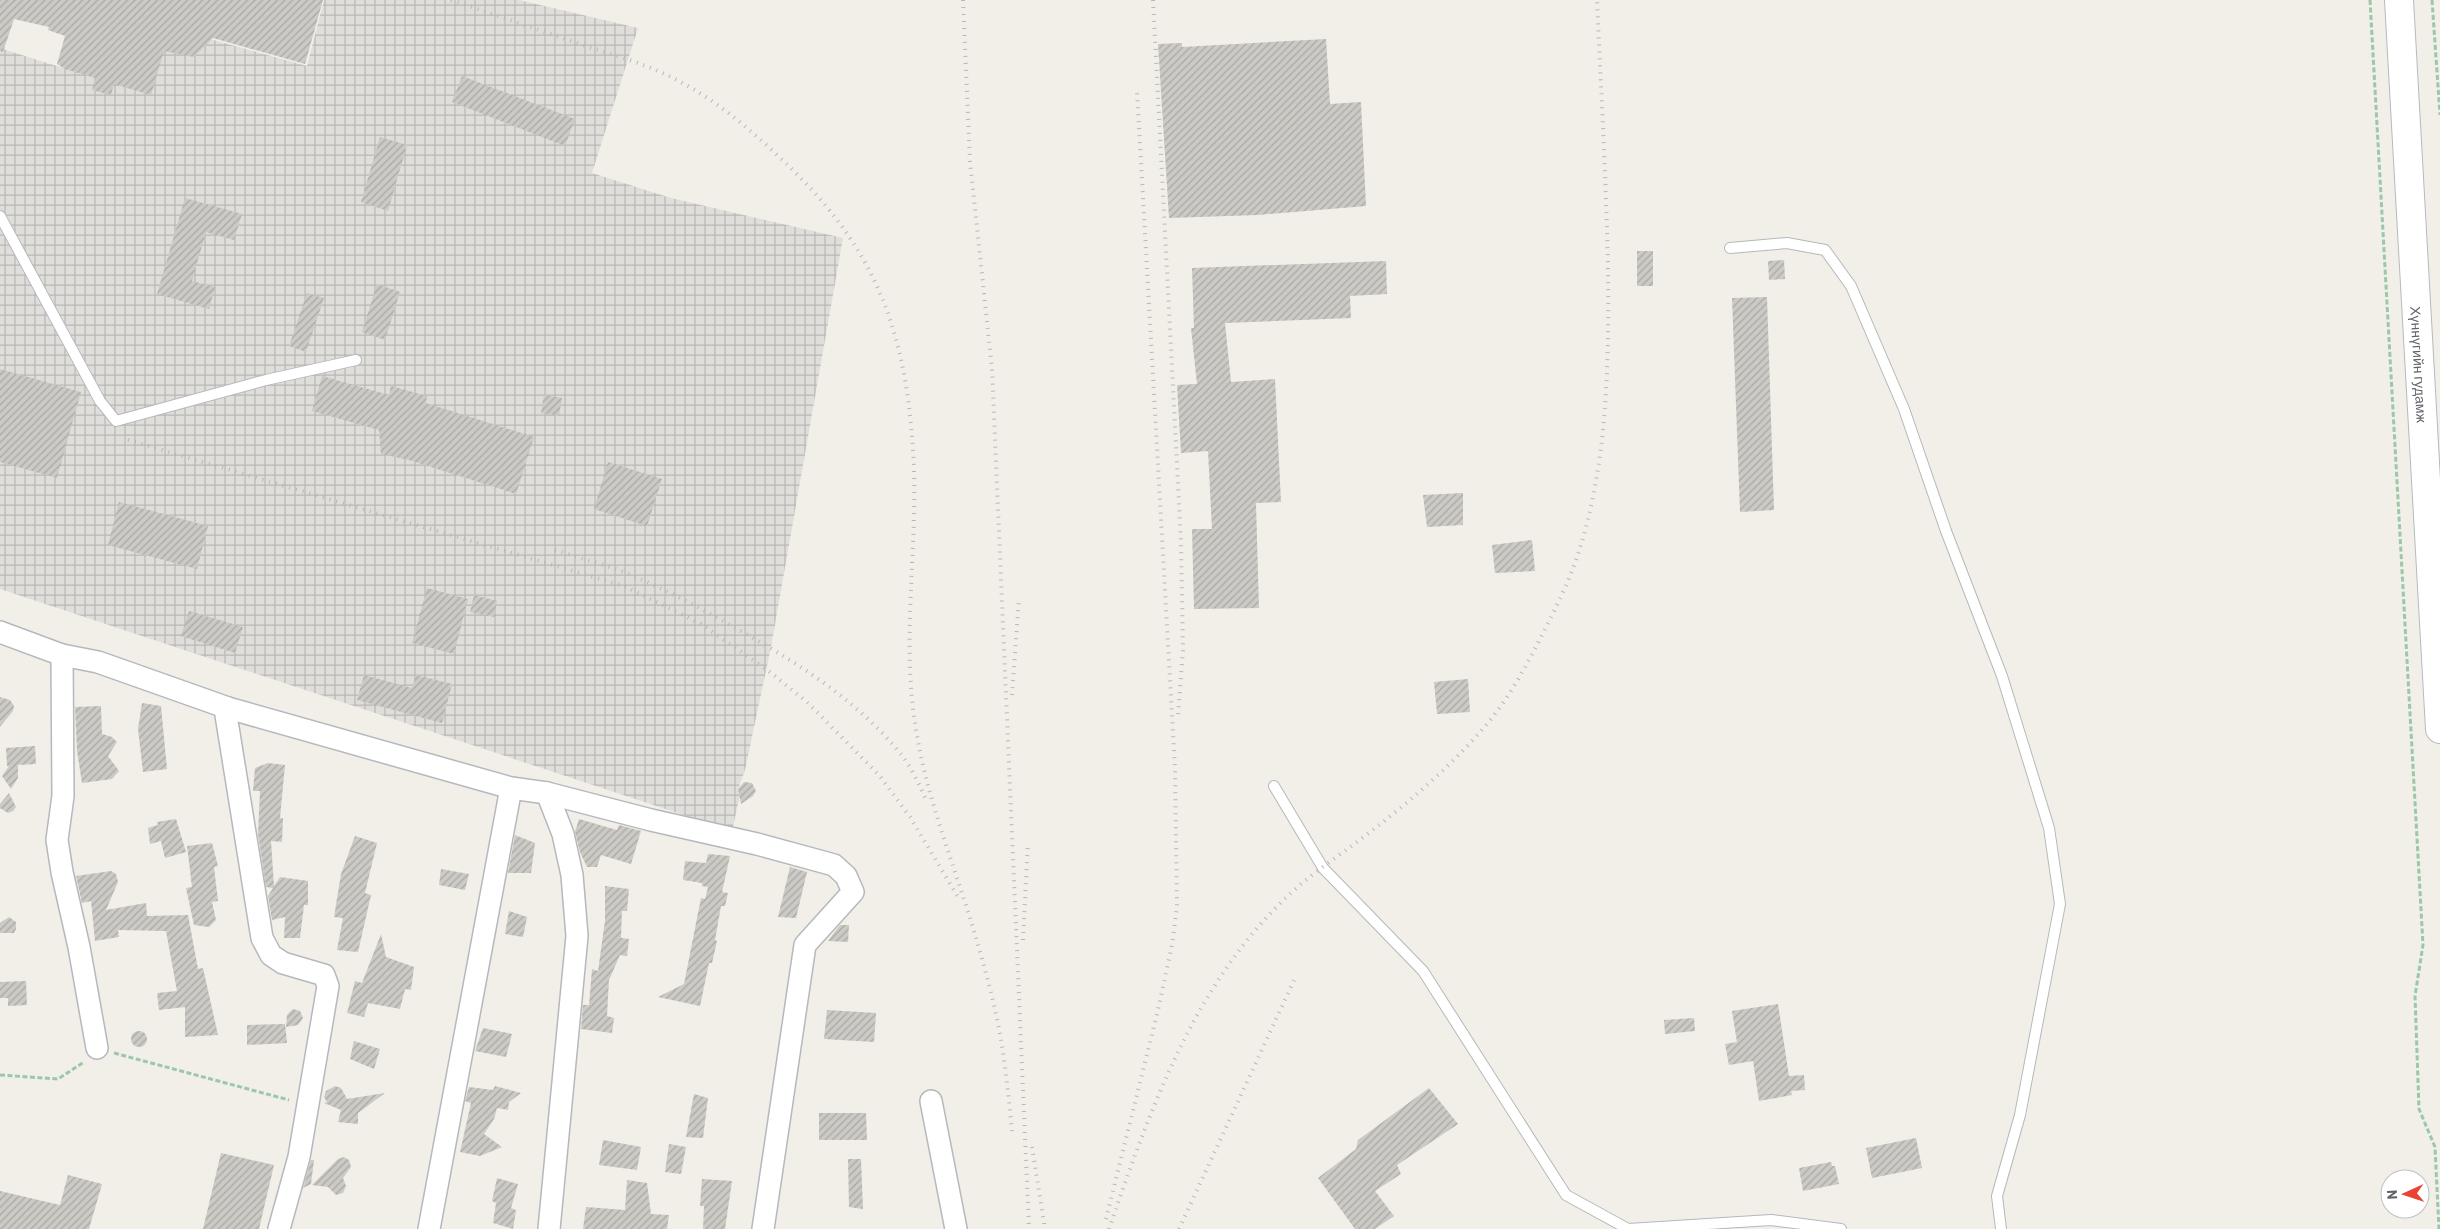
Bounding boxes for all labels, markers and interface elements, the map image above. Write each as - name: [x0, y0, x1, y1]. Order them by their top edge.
- street label: Хүннүгийн гудамж: [2408, 306, 2431, 424]
- north arrow: [2380, 1169, 2430, 1219]
- text: N: [2383, 1190, 2400, 1200]

